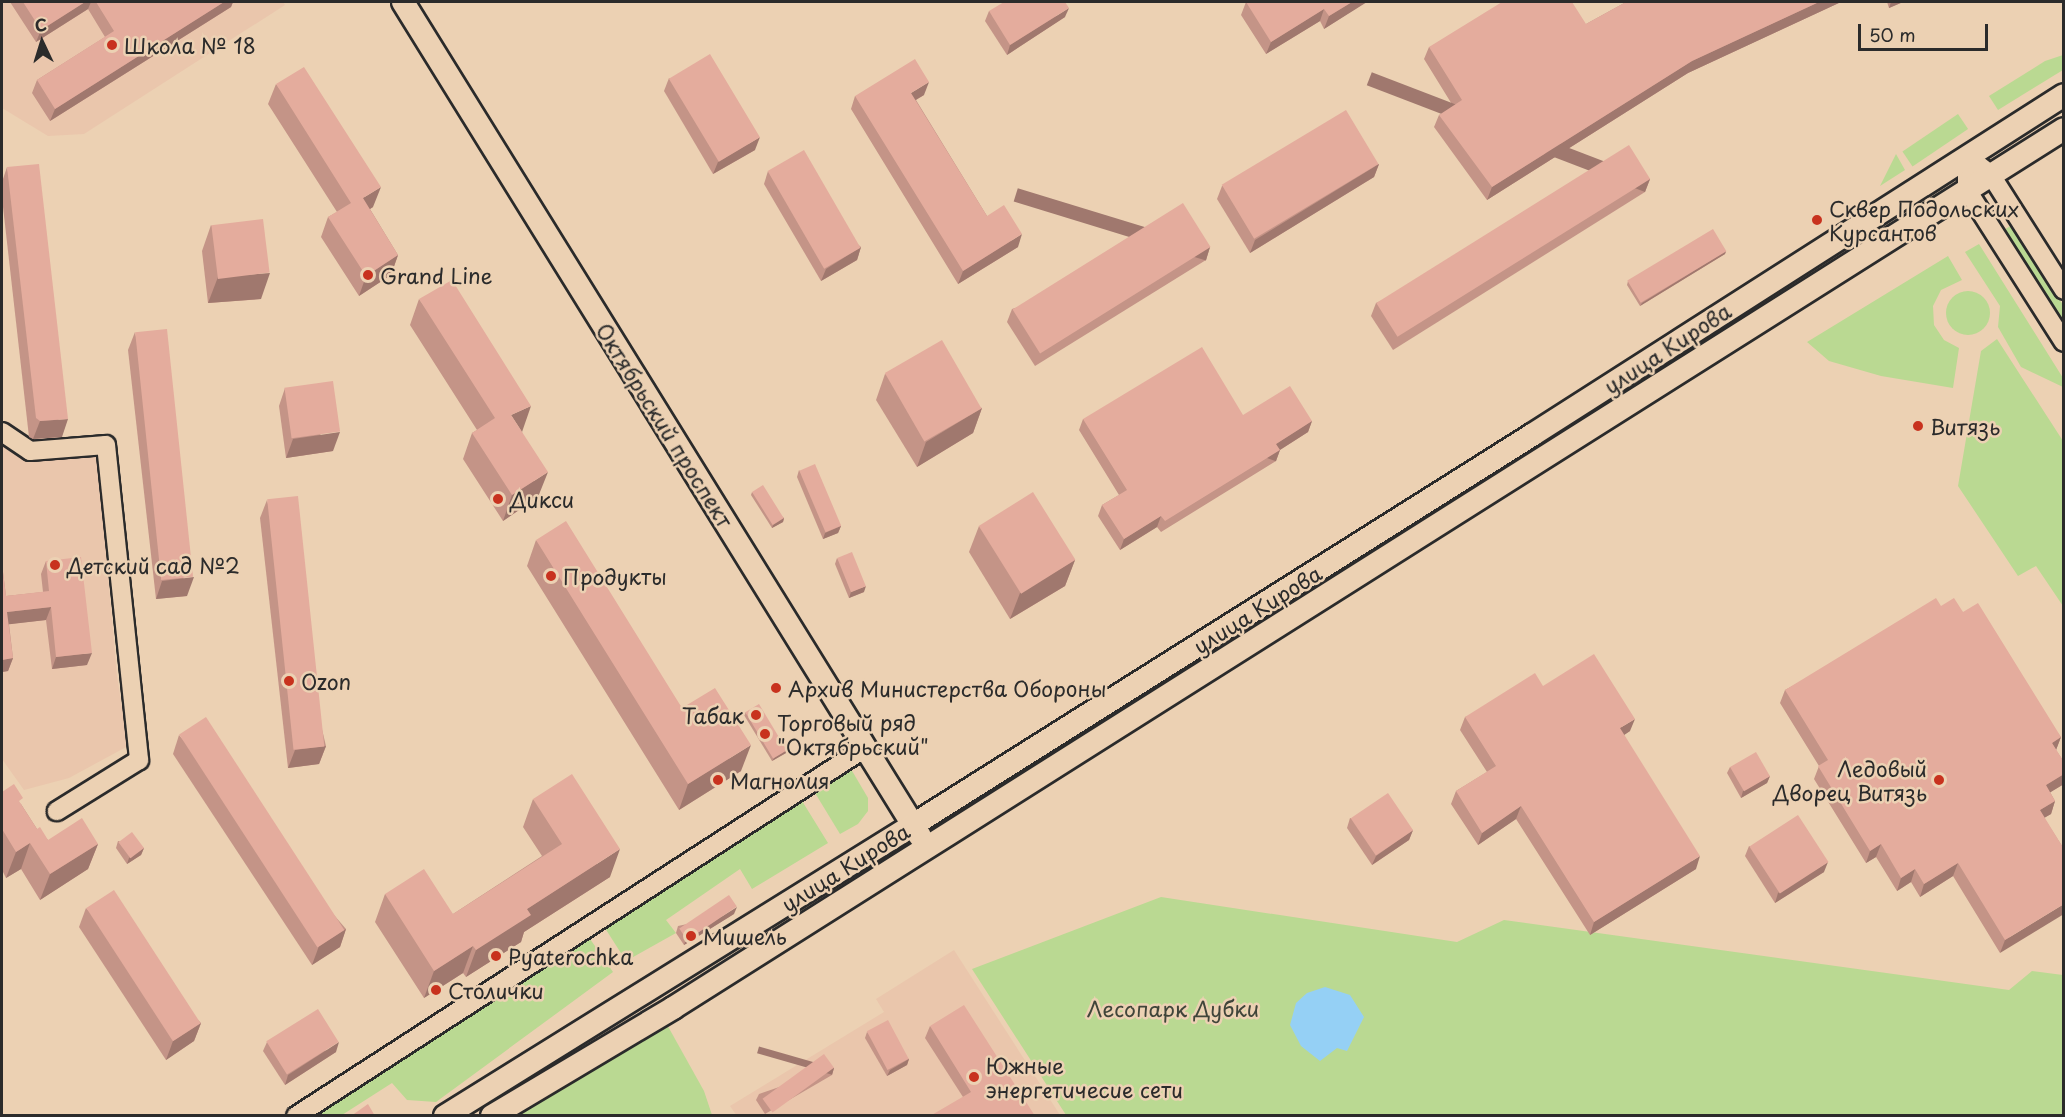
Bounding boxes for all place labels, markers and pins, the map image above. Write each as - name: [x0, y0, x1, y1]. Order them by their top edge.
- place label: Школа № 18: [124, 32, 257, 58]
- marker: Школа № 18: [105, 38, 119, 52]
- place label: Сквер Подольских Курсантов: [1829, 195, 2021, 245]
- marker: Сквер Подольских Курсантов: [1810, 213, 1824, 227]
- place label: Grand Line: [380, 262, 493, 288]
- marker: Grand Line: [361, 268, 375, 282]
- place label: Витязь: [1930, 413, 2000, 439]
- marker: Витязь: [1911, 419, 1925, 433]
- place label: Дикси: [510, 486, 574, 512]
- marker: Дикси: [491, 492, 505, 506]
- place label: Детский сад №2: [67, 552, 242, 578]
- marker: Детский сад №2: [48, 558, 62, 572]
- place label: Продукты: [563, 563, 667, 589]
- marker: Продукты: [544, 569, 558, 583]
- place label: Ozon: [301, 668, 351, 694]
- marker: Ozon: [282, 674, 296, 688]
- place label: Архив Министерства Обороны: [788, 675, 1107, 701]
- marker: Архив Министерства Обороны: [769, 681, 783, 695]
- place label: Табак: [682, 702, 744, 728]
- marker: Табак: [749, 708, 763, 722]
- place label: Торговый ряд "Октябрьский": [777, 709, 929, 759]
- marker: Торговый ряд "Октябрьский": [758, 727, 772, 741]
- place label: Ледовый Дворец Витязь: [1772, 755, 1927, 805]
- place label: Магнолия: [730, 767, 830, 793]
- marker: Магнолия: [711, 773, 725, 787]
- marker: Ледовый Дворец Витязь: [1932, 773, 1946, 787]
- place label: Мишель: [703, 923, 787, 949]
- marker: Мишель: [684, 929, 698, 943]
- place label: Pyaterochka: [508, 943, 633, 969]
- marker: Pyaterochka: [489, 949, 503, 963]
- place label: Столички: [448, 977, 544, 1003]
- marker: Столички: [429, 983, 443, 997]
- place label: Южные энергетичесие сети: [986, 1052, 1183, 1102]
- marker: Южные энергетичесие сети: [967, 1070, 981, 1084]

